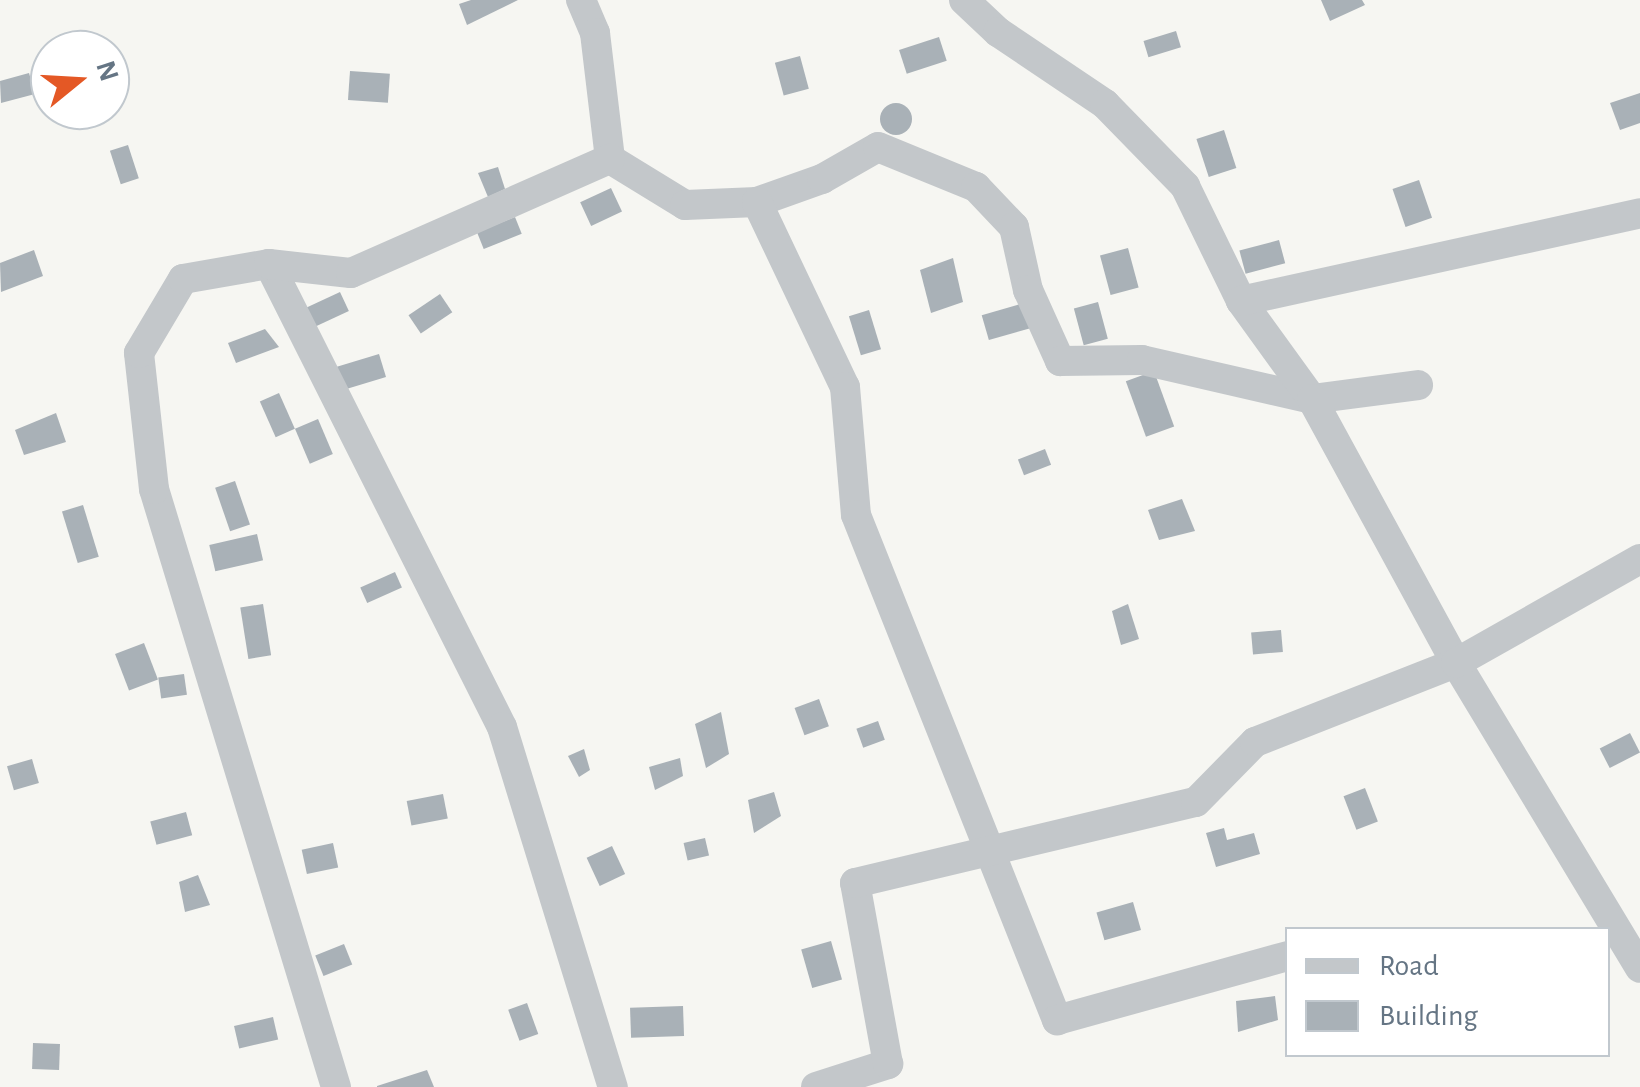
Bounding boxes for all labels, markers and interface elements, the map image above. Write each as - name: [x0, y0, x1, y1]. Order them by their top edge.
- north arrow: [30, 30, 130, 130]
- text: N: [90, 58, 123, 85]
- legend: [1285, 927, 1610, 1057]
- text: Road: [1379, 951, 1439, 981]
- text: Building: [1379, 1001, 1478, 1031]

